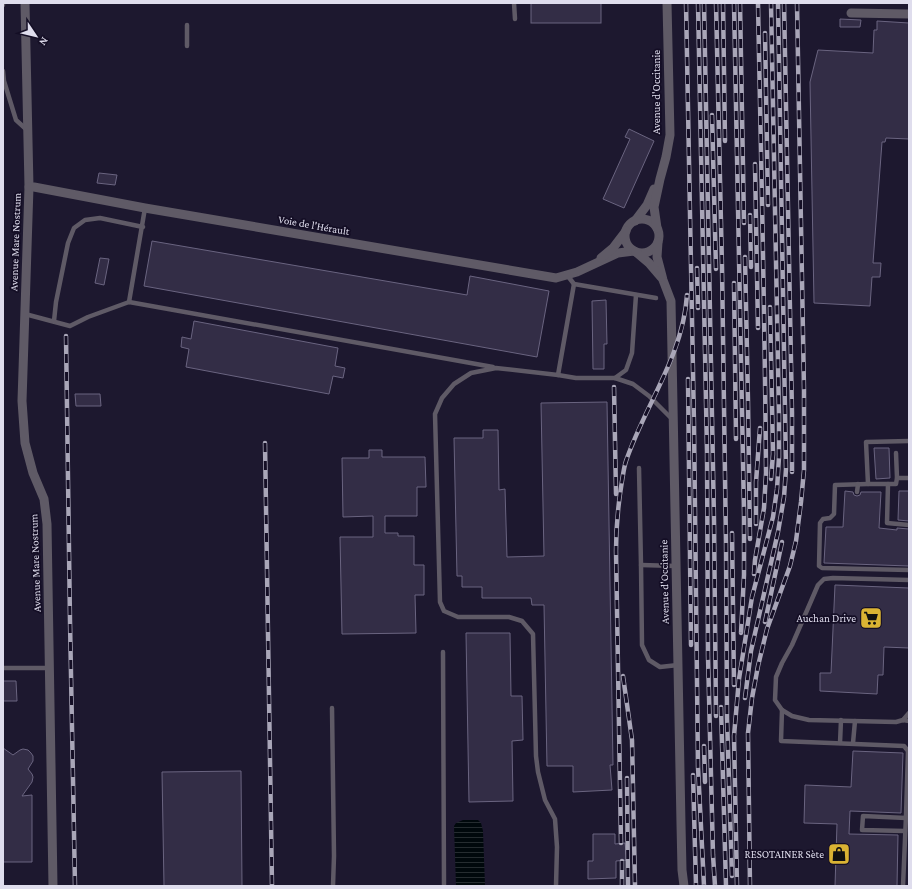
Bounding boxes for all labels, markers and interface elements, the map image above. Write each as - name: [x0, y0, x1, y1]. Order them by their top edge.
- north arrow: [16, 16, 56, 56]
- text: N: [37, 35, 51, 49]
- street label: Avenue d'Occitanie: [650, 50, 662, 134]
- street label: Avenue Mare Nostrum: [7, 192, 23, 291]
- street label: Voie de l'Hérault: [277, 213, 351, 237]
- street label: Avenue Mare Nostrum: [27, 513, 43, 612]
- street label: Avenue d'Occitanie: [657, 540, 671, 624]
- supermarket icon: Auchan Drive: [858, 605, 884, 631]
- place label: Auchan Drive: [797, 612, 856, 624]
- shop icon: RESOTAINER Sète: [826, 841, 852, 867]
- place label: RESOTAINER Sète: [745, 848, 824, 860]

